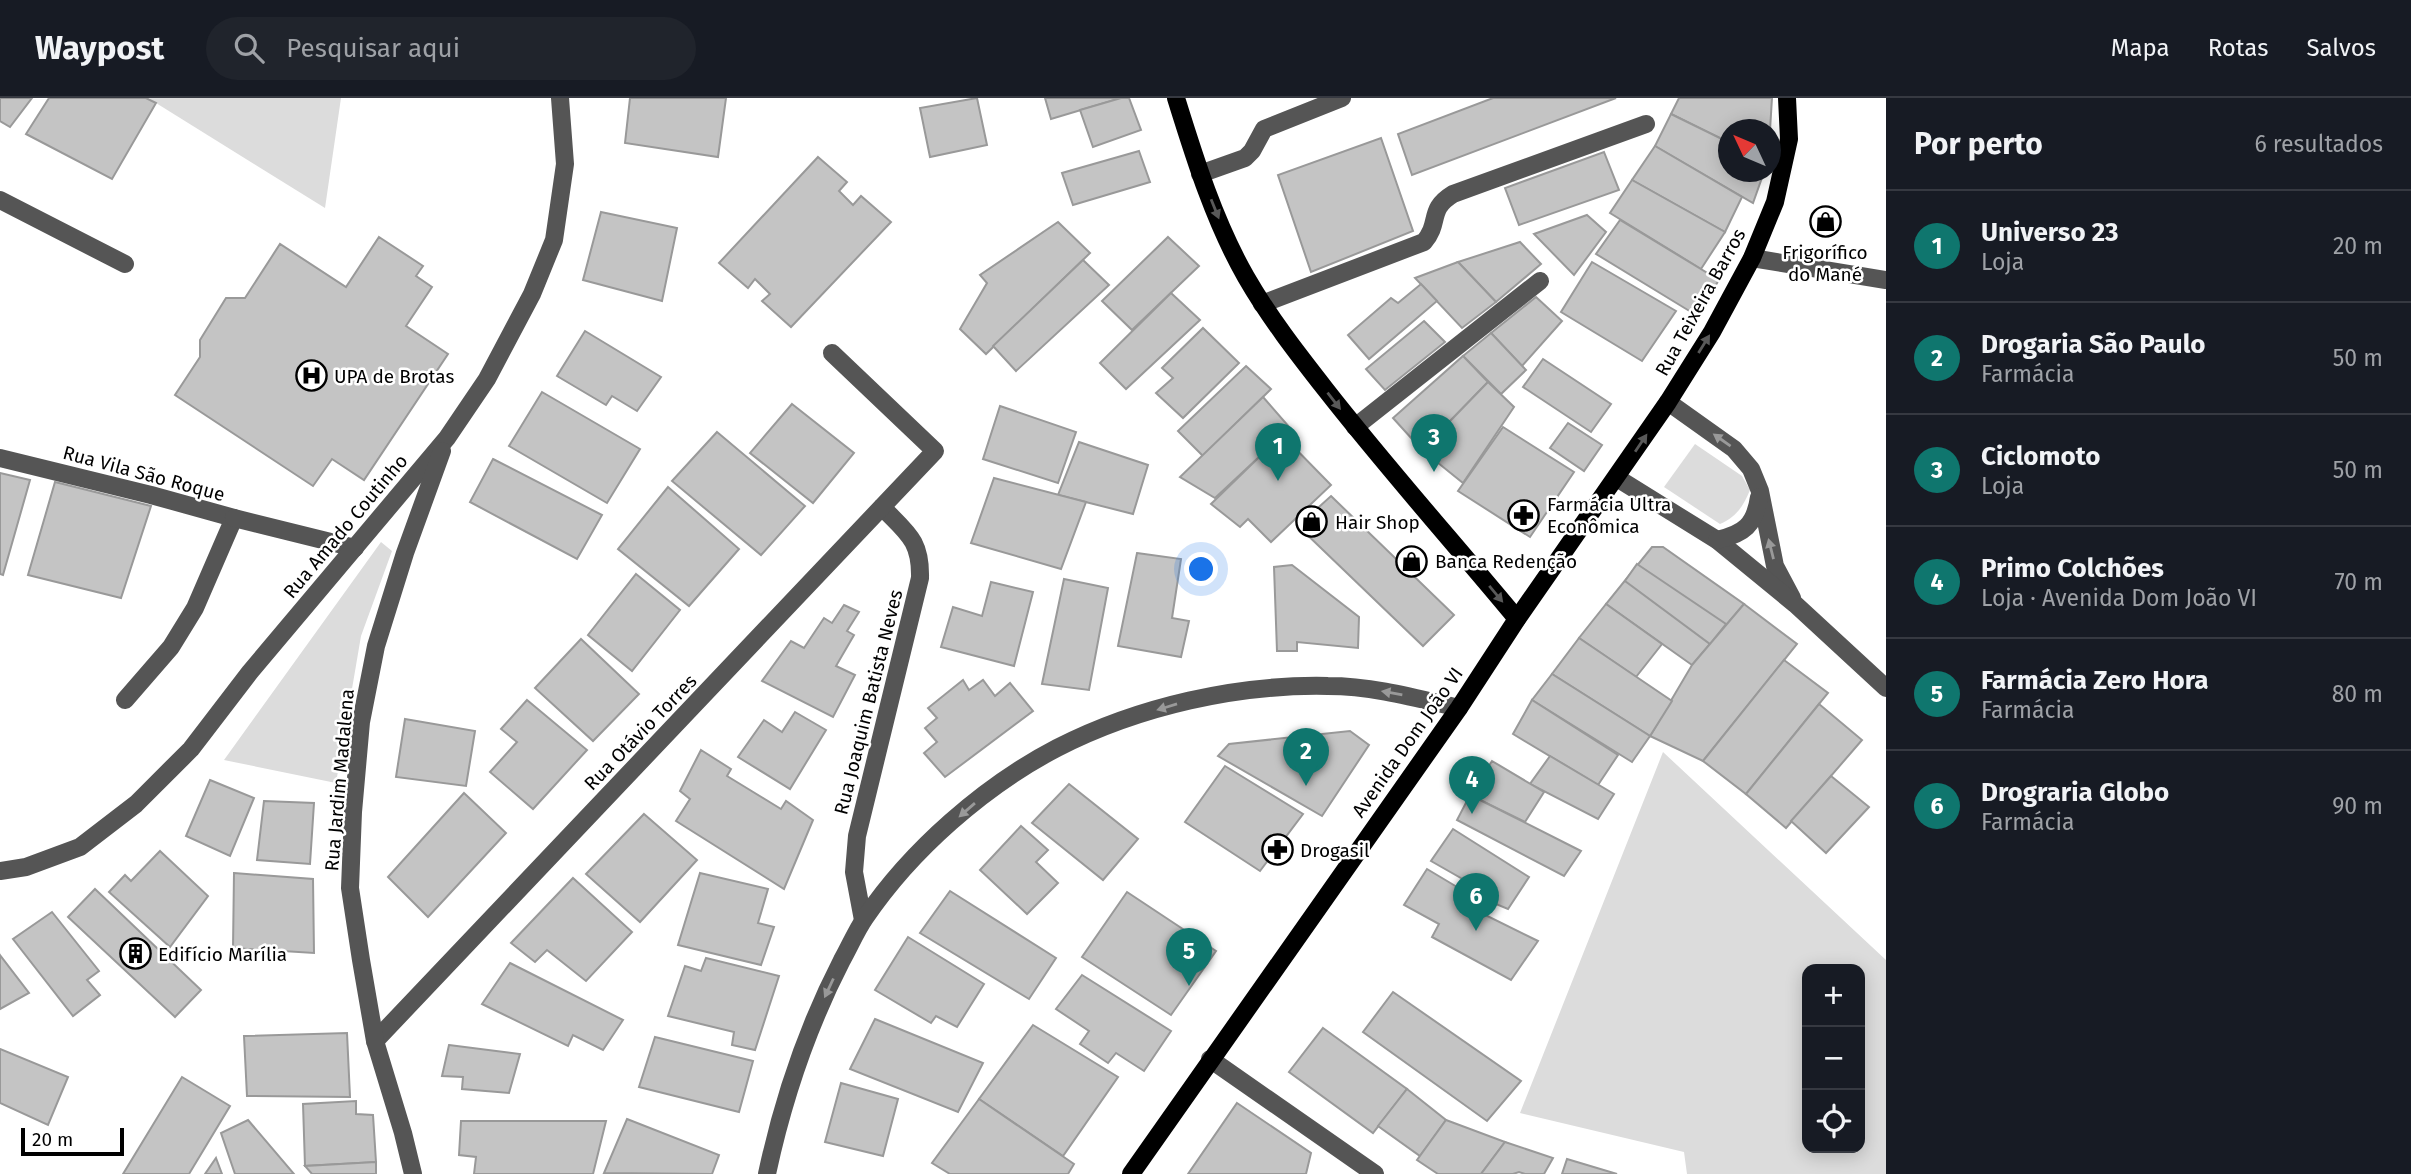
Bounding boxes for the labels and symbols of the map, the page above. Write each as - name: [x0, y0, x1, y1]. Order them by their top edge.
- north arrow: [1718, 119, 1781, 182]
- one-way arrow: [1209, 198, 1220, 219]
- shop icon: Frigorífico do Mané: [1808, 204, 1842, 238]
- street label: Rua Teixeira Barros: [1650, 224, 1751, 380]
- place label: Frigorífico do Mané: [1782, 241, 1868, 286]
- one-way arrow: [1698, 335, 1711, 354]
- hospital icon: UPA de Brotas: [294, 359, 328, 393]
- place label: UPA de Brotas: [334, 365, 454, 388]
- one-way arrow: [1327, 391, 1342, 409]
- pin: 3: [1411, 414, 1457, 472]
- pin: 1: [1255, 423, 1301, 481]
- one-way arrow: [1713, 433, 1731, 447]
- one-way arrow: [1634, 434, 1648, 452]
- street label: Rua Vila São Roque: [60, 441, 227, 506]
- street label: Rua Amado Coutinho: [278, 450, 412, 603]
- place label: Farmácia Ultra Econômica: [1547, 493, 1671, 538]
- pharmacy icon: Farmácia Ultra Econômica: [1507, 498, 1541, 532]
- shop icon: Hair Shop: [1295, 505, 1329, 539]
- place label: Hair Shop: [1335, 511, 1420, 534]
- one-way arrow: [1765, 538, 1776, 560]
- shop icon: Banca Redenção: [1395, 544, 1429, 578]
- place label: Banca Redenção: [1435, 550, 1577, 573]
- your location: [1184, 552, 1218, 586]
- one-way arrow: [1488, 585, 1503, 602]
- street label: Rua Joaquim Batista Neves: [829, 587, 908, 817]
- street label: Avenida Dom João VI: [1347, 663, 1468, 822]
- street label: Rua Otávio Torres: [579, 670, 701, 795]
- one-way arrow: [1381, 687, 1403, 698]
- street label: Rua Jardim Madalena: [320, 688, 359, 872]
- one-way arrow: [1156, 703, 1177, 713]
- pin: 2: [1283, 728, 1329, 786]
- pin: 4: [1449, 756, 1495, 814]
- one-way arrow: [958, 802, 976, 818]
- pharmacy icon: Drogasil: [1260, 833, 1294, 867]
- place label: Drogasil: [1300, 839, 1370, 862]
- pin: 6: [1453, 873, 1499, 931]
- pin: 5: [1166, 928, 1212, 986]
- building icon: Edifício Marília: [118, 937, 152, 971]
- place label: Edifício Marília: [158, 943, 287, 966]
- one-way arrow: [823, 978, 834, 998]
- scale bar: [21, 1125, 124, 1157]

